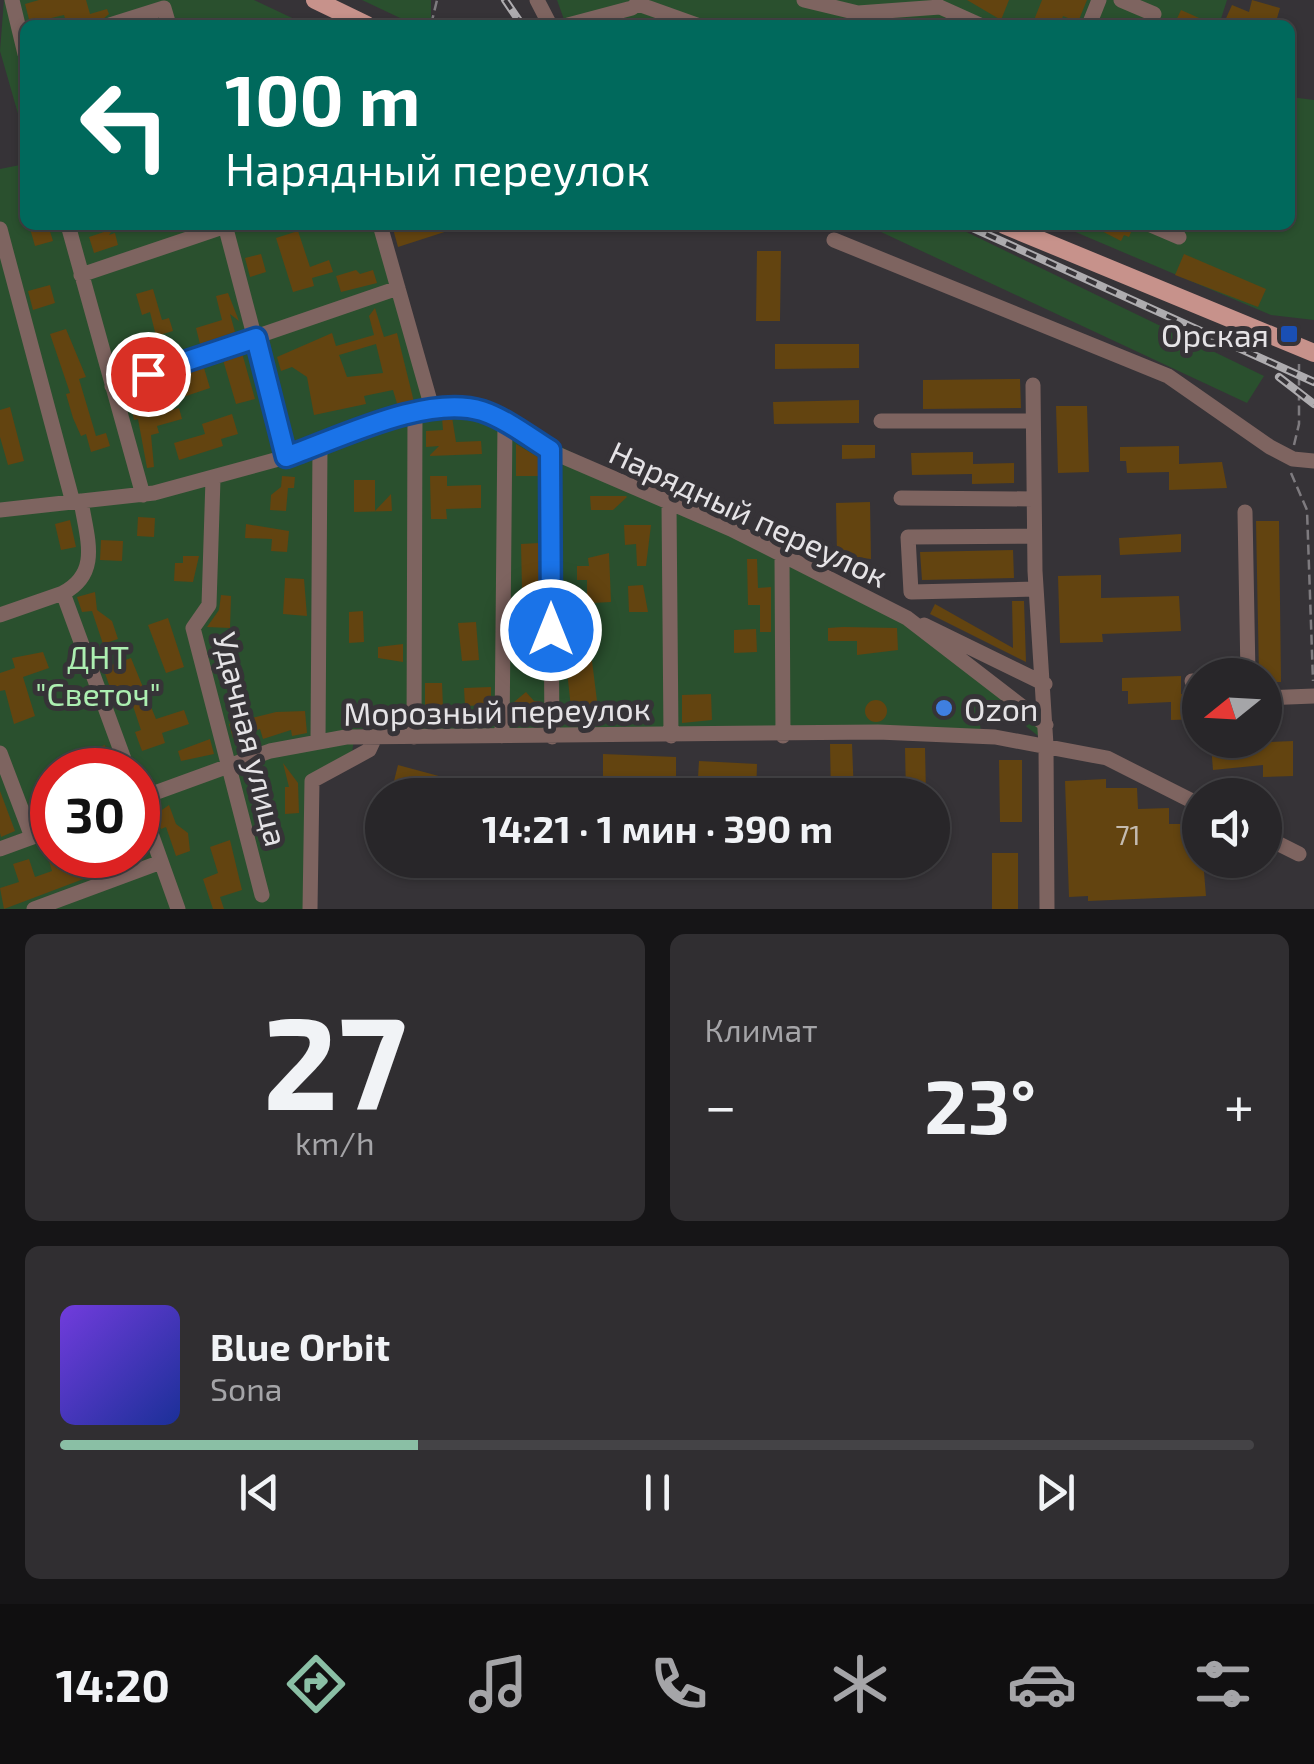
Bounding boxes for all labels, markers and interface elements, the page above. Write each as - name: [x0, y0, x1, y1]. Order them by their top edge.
- text: 100 m: [225, 56, 420, 140]
- icon: left: [60, 60, 190, 190]
- text: Нарядный переулок: [225, 141, 650, 195]
- place label: Орская: [1161, 315, 1269, 353]
- marker: Орская: [1278, 323, 1300, 345]
- pin: [106, 332, 191, 417]
- icon: arrive: [121, 347, 176, 402]
- street label: Нарядный переулок: [604, 432, 894, 595]
- position arrow: [499, 578, 603, 682]
- street label: Удачная улица: [206, 628, 297, 850]
- park label: ДНТ "Светоч": [35, 637, 161, 712]
- north arrow: [1182, 658, 1282, 758]
- map controls: [1182, 658, 1282, 878]
- street label: Морозный переулок: [343, 688, 651, 733]
- place label: Ozon: [964, 689, 1038, 727]
- marker: Ozon: [933, 697, 955, 719]
- speed limit sign: 30: [30, 748, 160, 878]
- button: sound: [1182, 778, 1282, 878]
- text: 14:21 · 1 мин · 390 m: [482, 805, 833, 851]
- house number: 71: [1115, 817, 1141, 851]
- text: 27: [263, 980, 407, 1136]
- text: Климат: [705, 1010, 818, 1048]
- text: 23°: [924, 1059, 1036, 1149]
- text: −: [705, 1071, 737, 1137]
- text: +: [1224, 1071, 1254, 1137]
- text: km/h: [295, 1123, 374, 1161]
- text: Blue Orbit: [210, 1323, 390, 1369]
- text: Sona: [210, 1369, 282, 1407]
- icon: previous: [232, 1465, 287, 1520]
- icon: pause: [630, 1465, 685, 1520]
- icon: next: [1028, 1465, 1083, 1520]
- icon: directions: [281, 1649, 351, 1719]
- icon: music: [463, 1649, 533, 1719]
- icon: phone: [644, 1649, 714, 1719]
- icon: climate: [825, 1649, 895, 1719]
- icon: car: [1007, 1649, 1077, 1719]
- icon: filters: [1188, 1649, 1258, 1719]
- text: 14:20: [56, 1657, 170, 1711]

